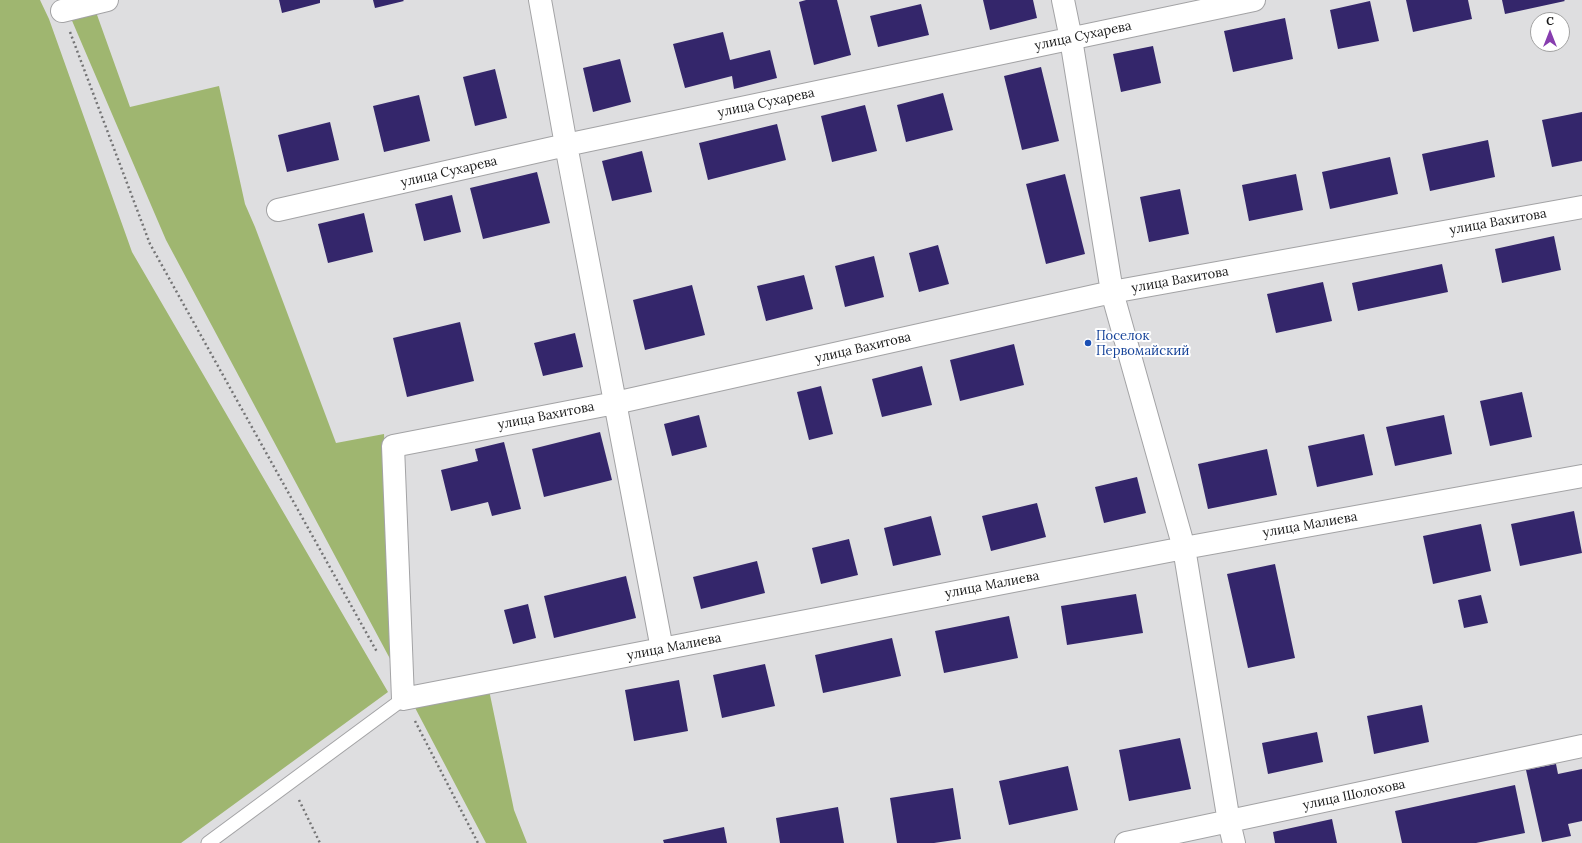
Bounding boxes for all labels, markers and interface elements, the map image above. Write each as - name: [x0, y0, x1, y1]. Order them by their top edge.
- north arrow: [1530, 12, 1570, 52]
- text: С: [1546, 14, 1554, 28]
- street label: улица Сухарева: [1033, 18, 1133, 54]
- street label: улица Сухарева: [716, 85, 816, 121]
- street label: улица Сухарева: [399, 153, 499, 191]
- street label: улица Вахитова: [1448, 206, 1548, 238]
- street label: улица Вахитова: [1130, 264, 1230, 296]
- place label: Поселок Первомайский: [1096, 328, 1189, 359]
- street label: улица Вахитова: [813, 329, 913, 367]
- marker: Поселок Первомайский: [1083, 338, 1093, 348]
- street label: улица Вахитова: [496, 399, 596, 433]
- street label: улица Малиева: [1261, 509, 1359, 541]
- street label: улица Малиева: [943, 568, 1041, 602]
- street label: улица Малиева: [625, 630, 723, 664]
- street label: улица Шолохова: [1301, 777, 1407, 813]

